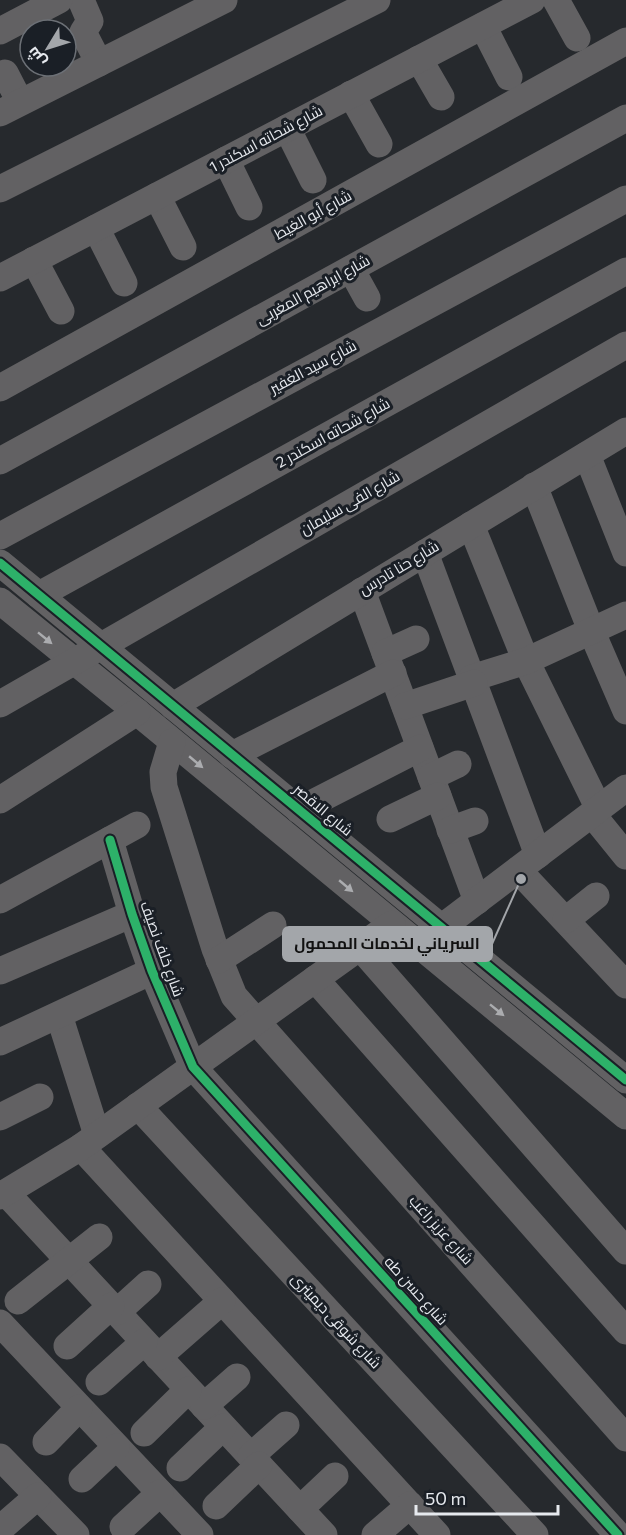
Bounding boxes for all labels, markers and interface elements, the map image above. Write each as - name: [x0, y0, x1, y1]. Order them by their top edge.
- north arrow: [18, 18, 78, 78]
- text: ش: [22, 43, 50, 71]
- street label: شارع شحاته اسكندر 1: [206, 101, 327, 178]
- street label: شارع أبو الغيط: [271, 186, 356, 245]
- street label: شارع ابراهيم المغربى: [253, 250, 374, 330]
- street label: شارع سيد الغفير: [265, 336, 360, 400]
- street label: شارع شحاته اسكندر 2: [273, 393, 394, 473]
- street label: شارع الفى سليمان: [297, 466, 404, 540]
- street label: شارع حنا تادرس: [355, 536, 443, 601]
- one-way arrow: [38, 631, 53, 644]
- one-way arrow: [188, 755, 203, 768]
- street label: شارع الاقصر: [288, 779, 357, 841]
- one-way arrow: [338, 879, 353, 892]
- street label: شارع خلف نصيف: [134, 898, 189, 1000]
- callout: السرياني لخدمات المحمول: [283, 927, 492, 961]
- text: السرياني لخدمات المحمول: [294, 933, 480, 956]
- one-way arrow: [489, 1003, 504, 1016]
- street label: شارع عزيز راغب: [404, 1191, 478, 1270]
- street label: شارع حسن طه: [379, 1252, 452, 1330]
- street label: شارع شوقى ديميترى: [286, 1269, 385, 1374]
- scale bar: [416, 1478, 558, 1516]
- text: 50 m: [425, 1487, 466, 1509]

